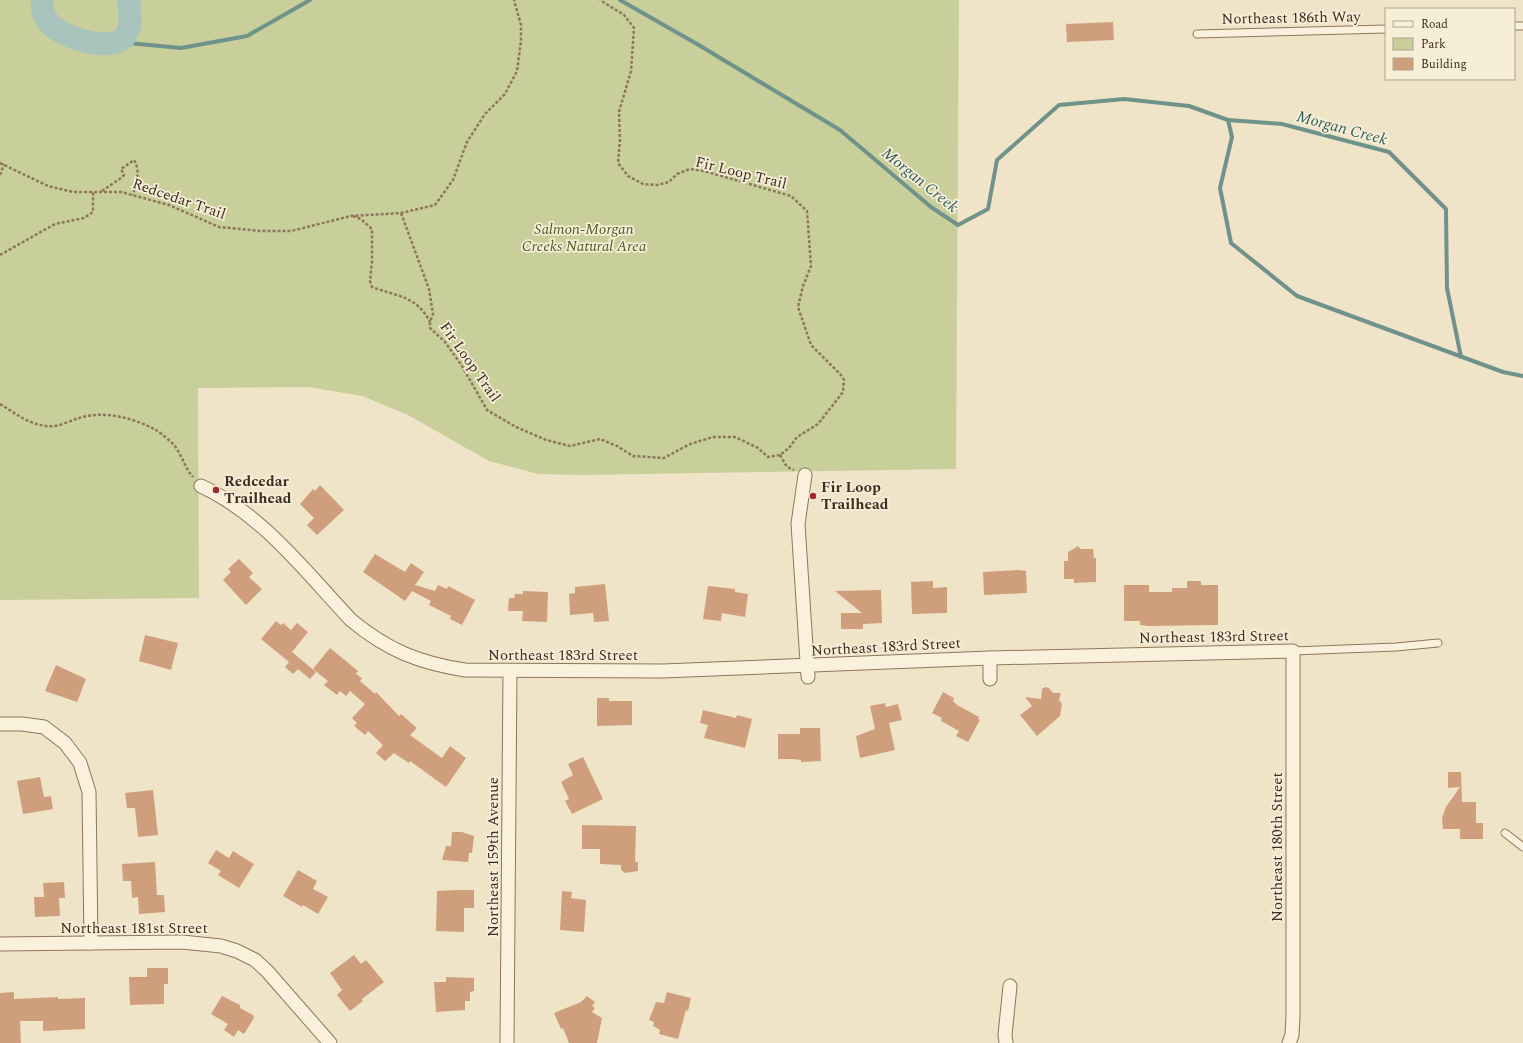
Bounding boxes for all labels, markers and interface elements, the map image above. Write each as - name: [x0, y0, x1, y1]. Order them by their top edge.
- street label: Northeast 186th Way: [1221, 5, 1362, 31]
- legend: [1385, 8, 1515, 80]
- text: Road: [1421, 15, 1448, 34]
- text: Park: [1421, 35, 1446, 54]
- text: Building: [1421, 55, 1467, 74]
- water label: Morgan Creek: [1294, 104, 1391, 152]
- water label: Morgan Creek: [876, 141, 964, 219]
- street label: Fir Loop Trail: [693, 151, 789, 195]
- street label: Redcedar Trail: [129, 172, 229, 226]
- park label: Salmon-Morgan Creeks Natural Area: [522, 218, 647, 258]
- street label: Fir Loop Trail: [434, 317, 506, 407]
- place label: Redcedar Trailhead: [224, 470, 292, 510]
- place label: Fir Loop Trailhead: [821, 476, 889, 516]
- marker: Redcedar Trailhead: [211, 485, 221, 495]
- marker: Fir Loop Trailhead: [808, 491, 818, 501]
- street label: Northeast 183rd Street: [1139, 624, 1289, 650]
- street label: Northeast 183rd Street: [810, 632, 962, 662]
- street label: Northeast 183rd Street: [488, 644, 638, 667]
- street label: Northeast 180th Street: [1266, 772, 1289, 922]
- street label: Northeast 159th Avenue: [482, 777, 505, 937]
- street label: Northeast 181st Street: [60, 917, 208, 940]

